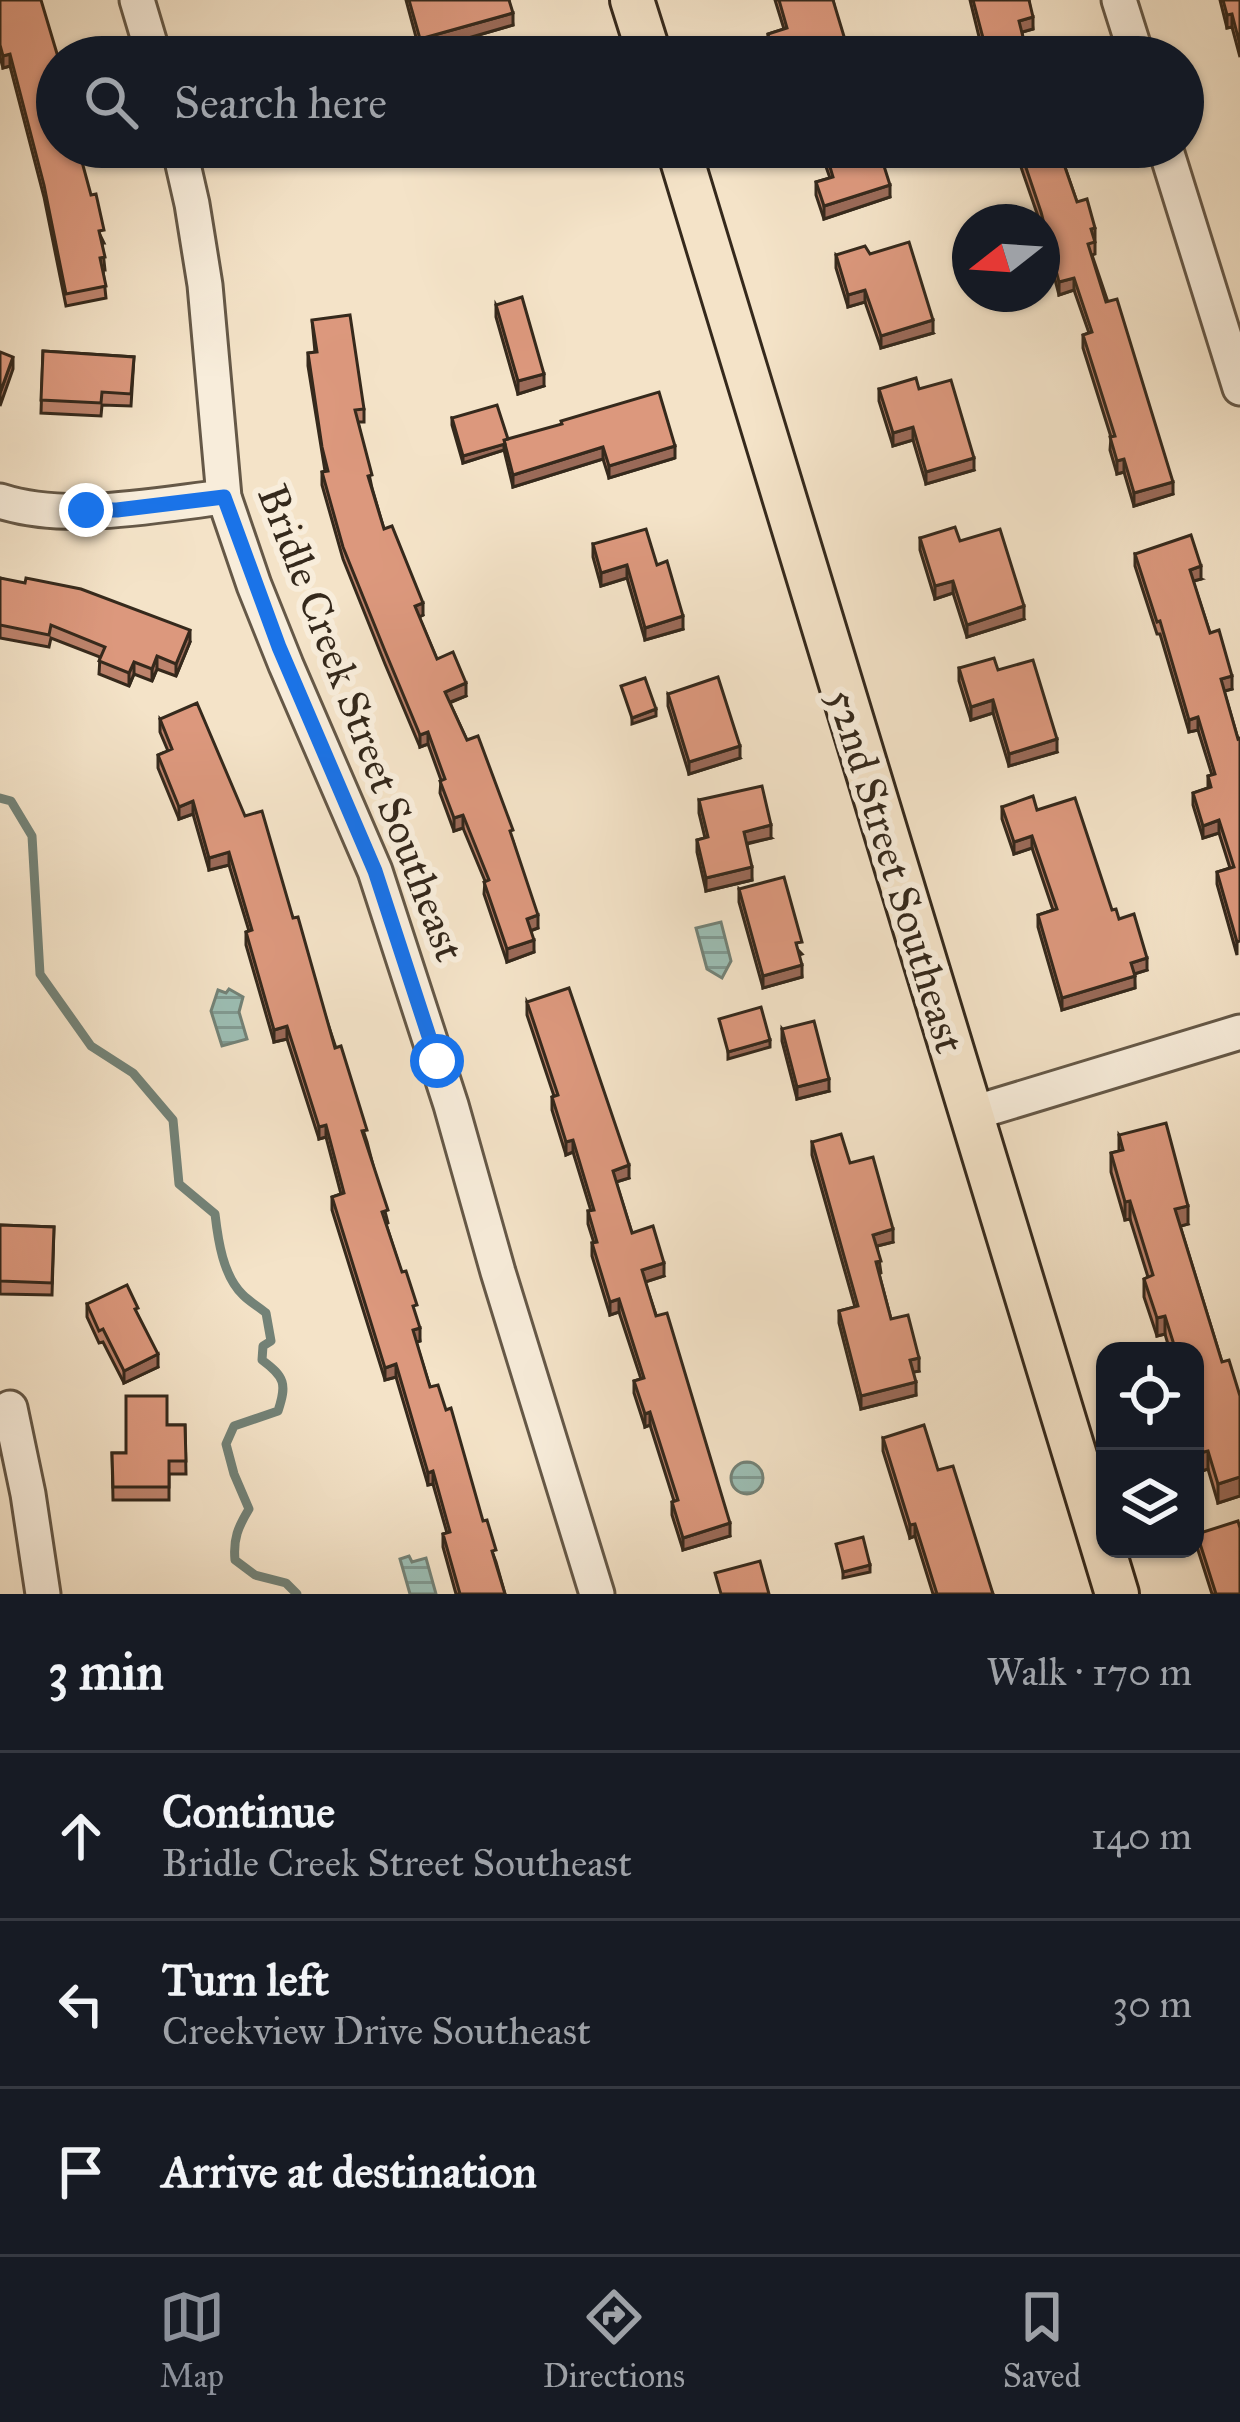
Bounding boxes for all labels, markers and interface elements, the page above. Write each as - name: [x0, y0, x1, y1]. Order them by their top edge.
- search box: [36, 36, 1204, 168]
- icon: search: [78, 69, 144, 135]
- text: Search here: [174, 75, 387, 130]
- north arrow: [952, 204, 1060, 312]
- street label: Bridle Creek Street Southeast: [246, 478, 476, 969]
- route end: [59, 483, 113, 537]
- street label: 52nd Street Southeast: [816, 683, 976, 1059]
- route start: [410, 1034, 464, 1088]
- map controls: [1096, 1342, 1204, 1558]
- button: locate: [1096, 1342, 1204, 1450]
- button: layers: [1096, 1450, 1204, 1558]
- text: 3 min: [48, 1641, 164, 1703]
- text: Walk · 170 m: [986, 1648, 1192, 1696]
- text: Continue: [162, 1784, 335, 1839]
- icon: ahead: [48, 1803, 114, 1869]
- text: 140 m: [1091, 1812, 1192, 1860]
- text: Bridle Creek Street Southeast: [162, 1839, 632, 1887]
- text: Turn left: [162, 1952, 329, 2007]
- icon: left: [48, 1971, 114, 2037]
- text: 30 m: [1113, 1980, 1192, 2028]
- text: Creekview Drive Southeast: [162, 2007, 591, 2055]
- icon: arrive: [48, 2139, 114, 2205]
- text: Arrive at destination: [162, 2144, 537, 2199]
- tab: Map: [159, 2284, 225, 2396]
- tab: Directions: [543, 2284, 685, 2396]
- tab: Saved: [1003, 2284, 1081, 2396]

